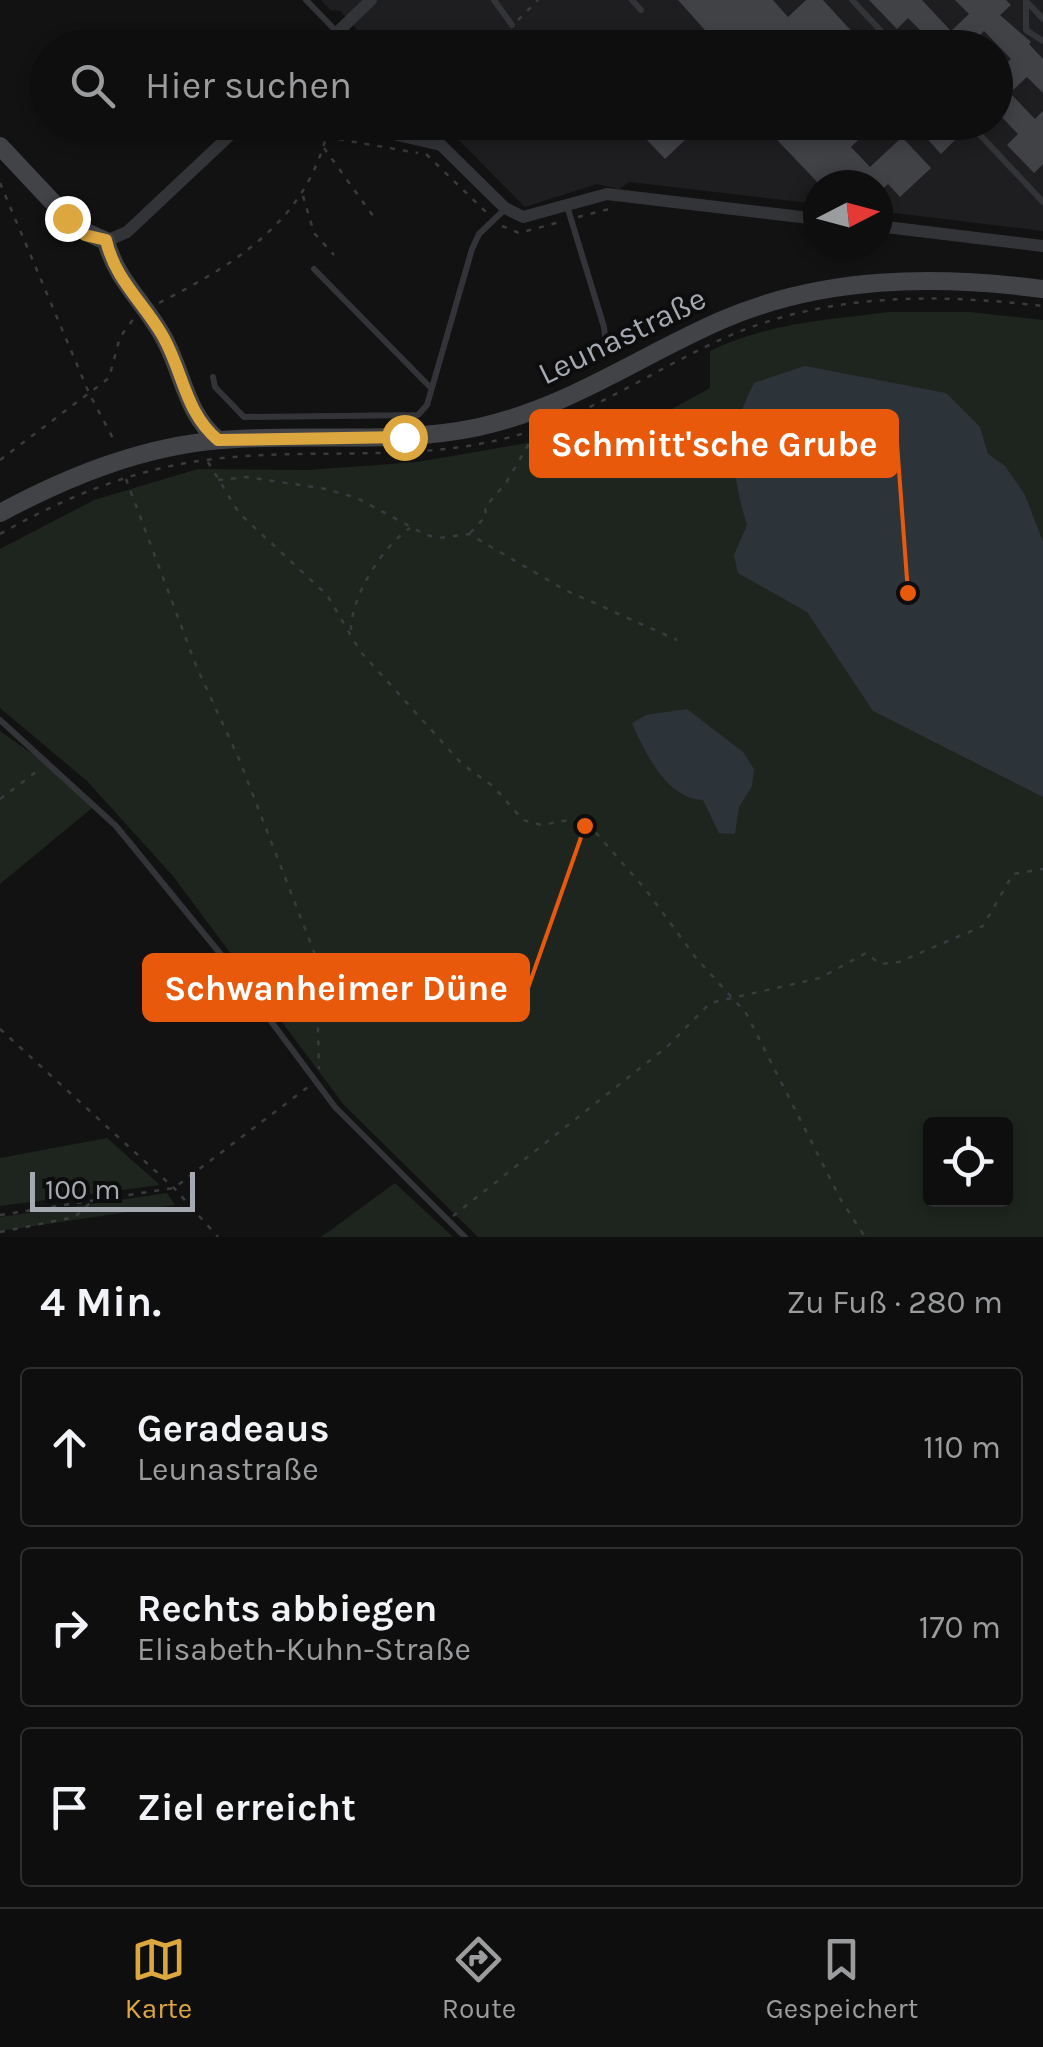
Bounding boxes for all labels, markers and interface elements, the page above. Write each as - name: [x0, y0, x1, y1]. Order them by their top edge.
- search box: [30, 30, 1013, 140]
- icon: search: [65, 58, 120, 113]
- text: Hier suchen: [145, 63, 352, 108]
- north arrow: [803, 170, 893, 260]
- route end: [45, 196, 91, 242]
- street label: Leunastraße: [532, 280, 712, 392]
- callout: Schmitt'sche Grube: [531, 411, 897, 476]
- route start: [382, 415, 428, 461]
- text: Schmitt'sche Grube: [551, 424, 877, 465]
- callout: Schwanheimer Düne: [144, 955, 528, 1020]
- text: Schwanheimer Düne: [164, 968, 508, 1009]
- map controls: [923, 1117, 1013, 1207]
- button: locate: [923, 1117, 1013, 1207]
- scale bar: [30, 1167, 195, 1212]
- text: 100 m: [45, 1173, 120, 1206]
- text: 4 Min.: [40, 1277, 161, 1327]
- text: Zu Fuß · 280 m: [786, 1284, 1003, 1321]
- text: Geradeaus: [137, 1406, 330, 1451]
- icon: ahead: [42, 1420, 97, 1475]
- text: 110 m: [923, 1429, 1001, 1466]
- text: Leunastraße: [137, 1451, 319, 1488]
- text: Rechts abbiegen: [137, 1586, 437, 1631]
- icon: right: [42, 1600, 97, 1655]
- text: 170 m: [919, 1609, 1001, 1646]
- text: Elisabeth-Kuhn-Straße: [137, 1631, 471, 1668]
- icon: arrive: [42, 1780, 97, 1835]
- text: Ziel erreicht: [137, 1785, 356, 1830]
- tab: Karte: [125, 1932, 192, 2025]
- tab: Route: [442, 1932, 516, 2025]
- tab: Gespeichert: [766, 1932, 918, 2025]

